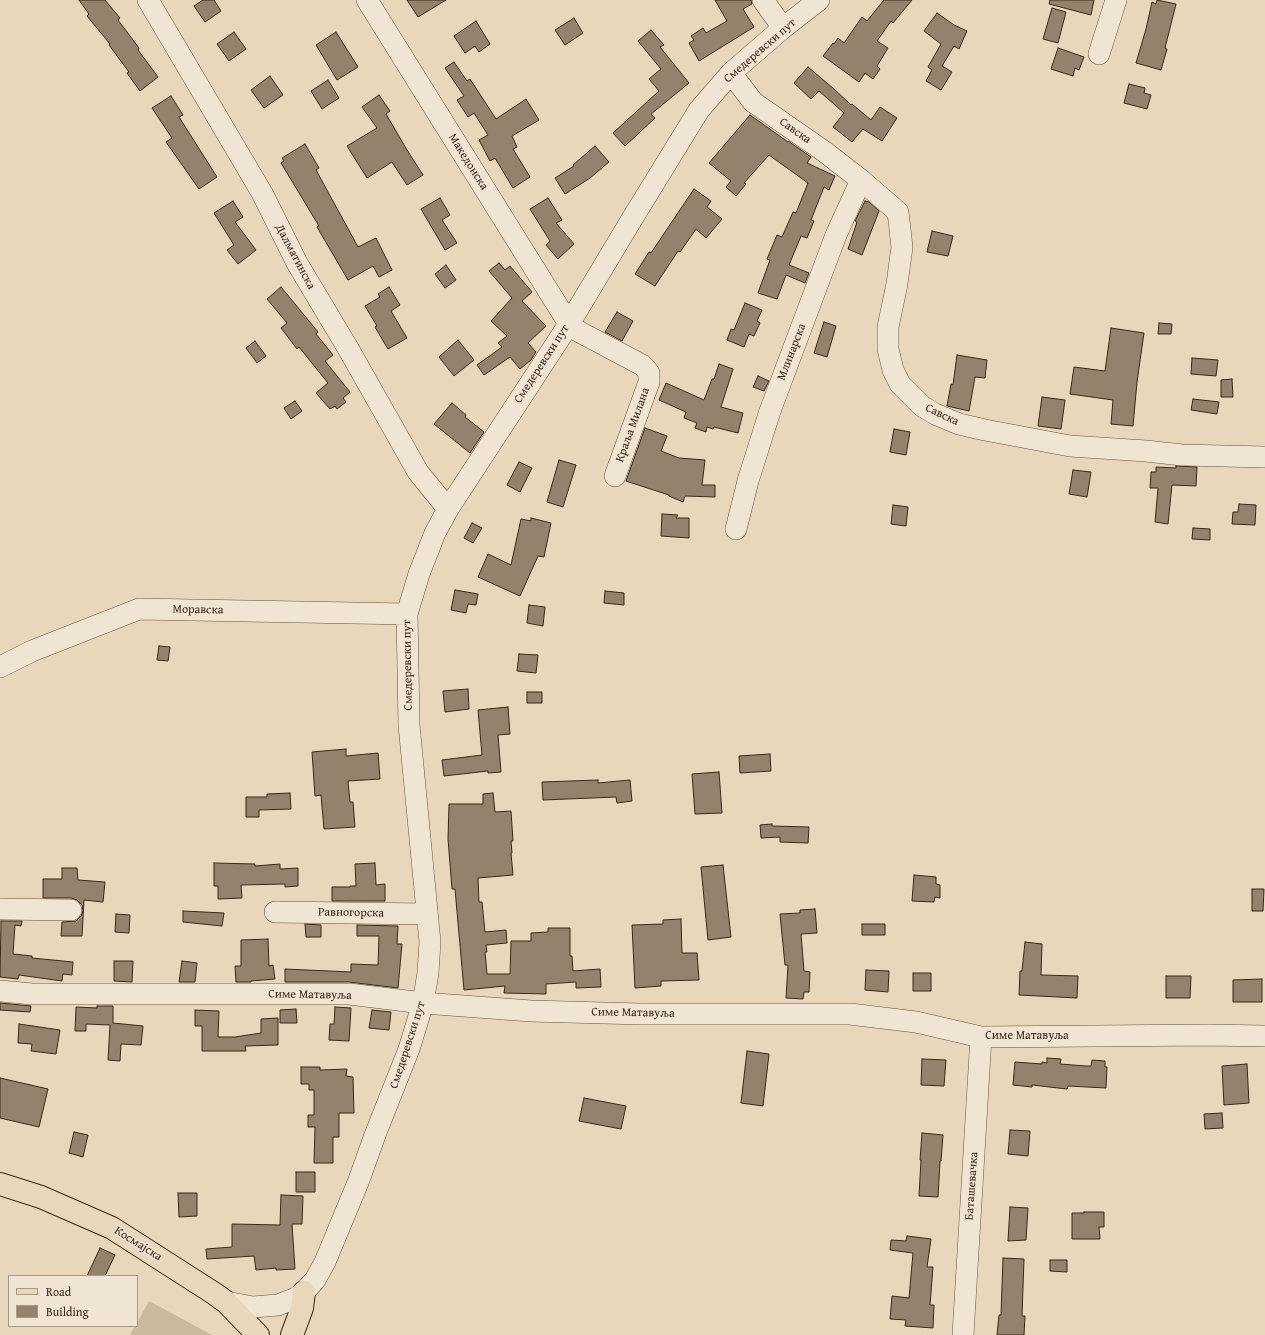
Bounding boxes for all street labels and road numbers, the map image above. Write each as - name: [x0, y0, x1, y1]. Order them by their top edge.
- street label: Смедеревски пут: [721, 16, 799, 86]
- street label: Савска: [776, 115, 814, 147]
- street label: Македонска: [445, 131, 491, 193]
- street label: Далматинска: [272, 222, 318, 292]
- street label: Смедеревски пут: [511, 322, 573, 406]
- street label: Млинарска: [775, 322, 809, 382]
- street label: Краља Милана: [613, 386, 653, 464]
- street label: Савска: [923, 401, 961, 429]
- street label: Моравска: [172, 602, 224, 618]
- street label: Смедеревски пут: [400, 619, 416, 711]
- street label: Равногорска: [318, 905, 384, 921]
- street label: Симе Матавуља: [268, 987, 352, 1003]
- street label: Смедеревски пут: [387, 1000, 429, 1090]
- street label: Симе Матавуља: [591, 1005, 675, 1021]
- street label: Симе Матавуља: [985, 1029, 1069, 1043]
- street label: Баташевачка: [962, 1151, 982, 1221]
- street label: Космајска: [111, 1224, 165, 1264]

